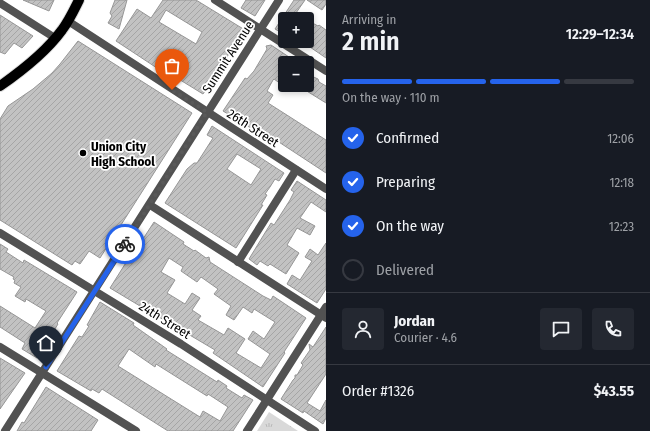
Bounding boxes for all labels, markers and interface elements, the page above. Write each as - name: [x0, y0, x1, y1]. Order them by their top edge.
- map controls: [278, 12, 314, 92]
- button: +: [278, 12, 314, 48]
- text: Arriving in: [342, 12, 396, 27]
- street label: Summit Avenue: [199, 18, 257, 96]
- text: 12:29–12:34: [566, 25, 634, 43]
- text: 2 min: [342, 26, 400, 57]
- pin: [155, 49, 189, 90]
- icon: bag: [161, 55, 183, 77]
- button: −: [278, 56, 314, 92]
- text: On the way · 110 m: [342, 90, 440, 105]
- street label: 26th Street: [224, 106, 282, 151]
- icon: check: [342, 127, 364, 149]
- text: Confirmed: [376, 129, 439, 147]
- text: 12:06: [607, 131, 634, 146]
- place label: Union City High School: [91, 139, 155, 169]
- marker: Union City High School: [78, 148, 88, 158]
- icon: check: [342, 171, 364, 193]
- text: Preparing: [376, 173, 435, 191]
- text: 12:18: [609, 175, 634, 190]
- icon: check: [342, 215, 364, 237]
- text: On the way: [376, 217, 444, 235]
- text: 12:23: [609, 219, 634, 234]
- courier: [105, 224, 145, 264]
- icon: bike: [114, 233, 136, 255]
- text: Delivered: [376, 261, 434, 279]
- street label: 24th Street: [136, 298, 194, 342]
- button: person: [342, 308, 384, 350]
- button: chat: [540, 308, 582, 350]
- button: phone: [592, 308, 634, 350]
- text: Jordan: [394, 312, 435, 330]
- pin: [29, 326, 63, 367]
- text: Courier · 4.6: [394, 330, 457, 345]
- icon: home: [35, 332, 57, 354]
- text: Order #1326: [342, 382, 414, 400]
- text: $43.55: [594, 382, 634, 400]

